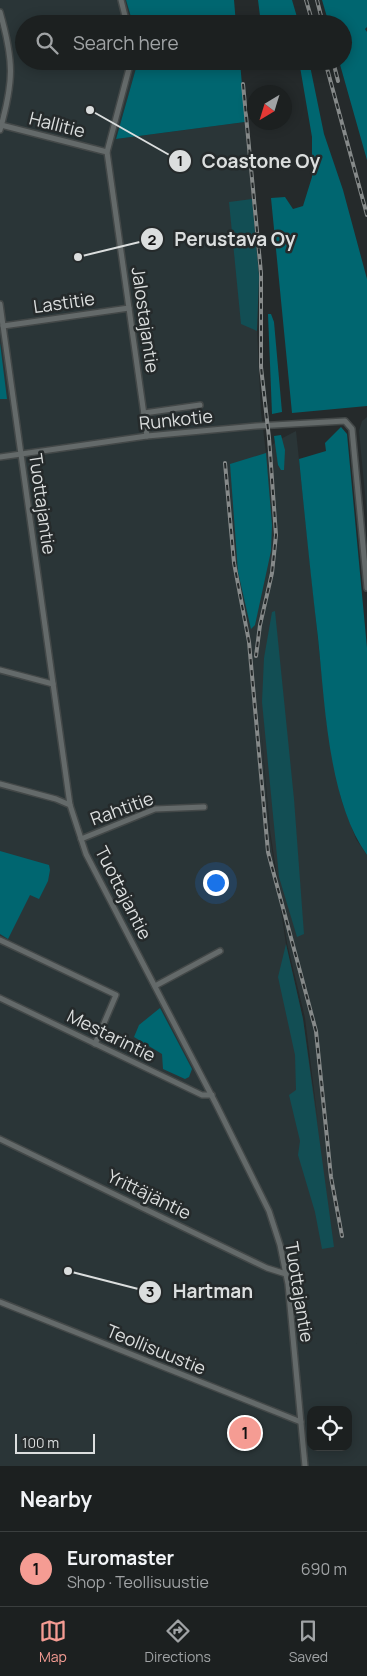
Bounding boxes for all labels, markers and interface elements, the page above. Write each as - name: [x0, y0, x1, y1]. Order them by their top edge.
- search box: [15, 15, 352, 70]
- icon: search: [33, 29, 61, 57]
- text: Search here: [73, 30, 179, 56]
- north arrow: [247, 85, 292, 130]
- street label: Hallitie: [27, 106, 88, 143]
- callout: Coastone Oy: [167, 144, 330, 178]
- text: Coastone Oy: [202, 148, 321, 174]
- text: 1: [177, 150, 183, 171]
- callout: Perustava Oy: [139, 222, 306, 256]
- text: Perustava Oy: [174, 226, 296, 252]
- text: 2: [148, 229, 157, 250]
- street label: Jalostajantie: [127, 265, 165, 374]
- street label: Lastitie: [32, 286, 96, 318]
- street label: Runkotie: [138, 403, 214, 435]
- street label: Tuottajantie: [24, 452, 62, 556]
- street label: Rahtitie: [87, 786, 156, 831]
- street label: Tuottajantie: [90, 842, 158, 943]
- your location: [203, 870, 229, 896]
- street label: Mestarintie: [63, 1003, 160, 1067]
- street label: Yrittäjäntie: [104, 1163, 195, 1225]
- street label: Tuottajantie: [280, 1240, 320, 1344]
- callout: Hartman: [138, 1275, 263, 1309]
- text: Hartman: [173, 1278, 253, 1304]
- text: 3: [146, 1281, 154, 1302]
- street label: Teollisuustie: [103, 1318, 210, 1380]
- map controls: [307, 1406, 352, 1451]
- button: locate: [307, 1406, 352, 1451]
- pin: 1: [229, 1414, 261, 1452]
- scale bar: [15, 1431, 95, 1454]
- text: 100 m: [22, 1433, 59, 1452]
- text: Nearby: [20, 1485, 92, 1513]
- text: Euromaster: [67, 1545, 174, 1571]
- text: 1: [32, 1558, 40, 1580]
- text: 690 m: [301, 1558, 347, 1580]
- text: Shop · Teollisuustie: [67, 1571, 209, 1593]
- tab: Map: [39, 1617, 67, 1666]
- tab: Directions: [145, 1617, 211, 1666]
- tab: Saved: [289, 1617, 328, 1666]

